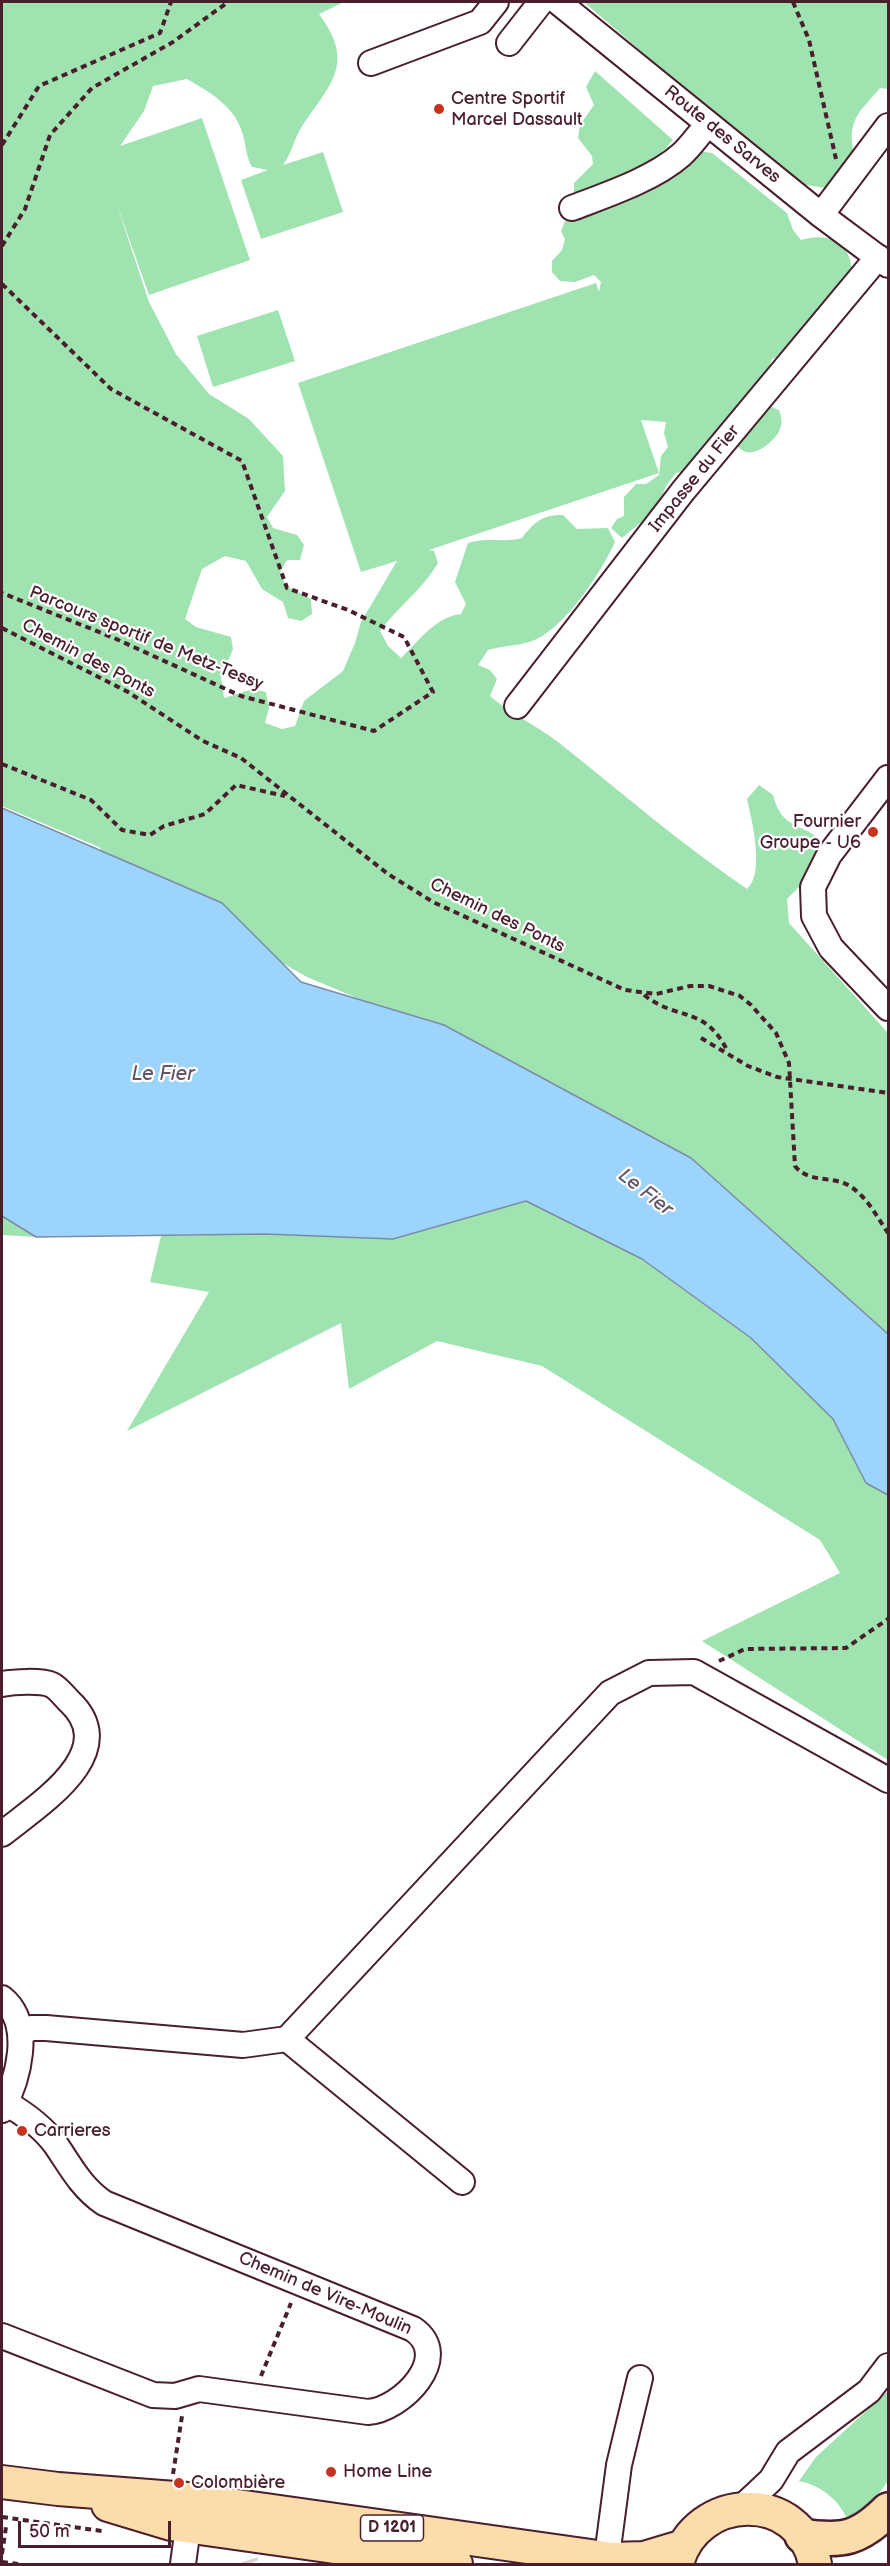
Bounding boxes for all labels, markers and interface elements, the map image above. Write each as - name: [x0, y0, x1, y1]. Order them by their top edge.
- street label: Route des Sarves: [659, 81, 785, 189]
- place label: Centre Sportif Marcel Dassault: [451, 88, 583, 130]
- marker: Centre Sportif Marcel Dassault: [432, 102, 446, 116]
- street label: Impasse du Fier: [645, 421, 745, 537]
- street label: Parcours sportif de Metz-Tessy: [26, 582, 266, 696]
- street label: Chemin des Ponts: [18, 615, 158, 703]
- place label: Fournier Groupe - U6: [760, 811, 861, 854]
- marker: Fournier Groupe - U6: [866, 825, 880, 839]
- street label: Chemin des Ponts: [426, 874, 568, 958]
- water label: Le Fier: [132, 1063, 194, 1087]
- water label: Le Fier: [613, 1164, 677, 1222]
- place label: Carrieres: [34, 2120, 111, 2142]
- marker: Carrieres: [15, 2124, 29, 2138]
- street label: Chemin de Vire-Moulin: [235, 2248, 415, 2340]
- place label: Home Line: [343, 2461, 432, 2483]
- marker: Home Line: [324, 2465, 338, 2479]
- place label: Colombière: [191, 2472, 285, 2494]
- marker: Colombière: [172, 2476, 186, 2490]
- scale bar: [21, 2509, 174, 2547]
- road number: D 1201: [360, 2515, 424, 2541]
- text: 50 m: [29, 2521, 70, 2542]

